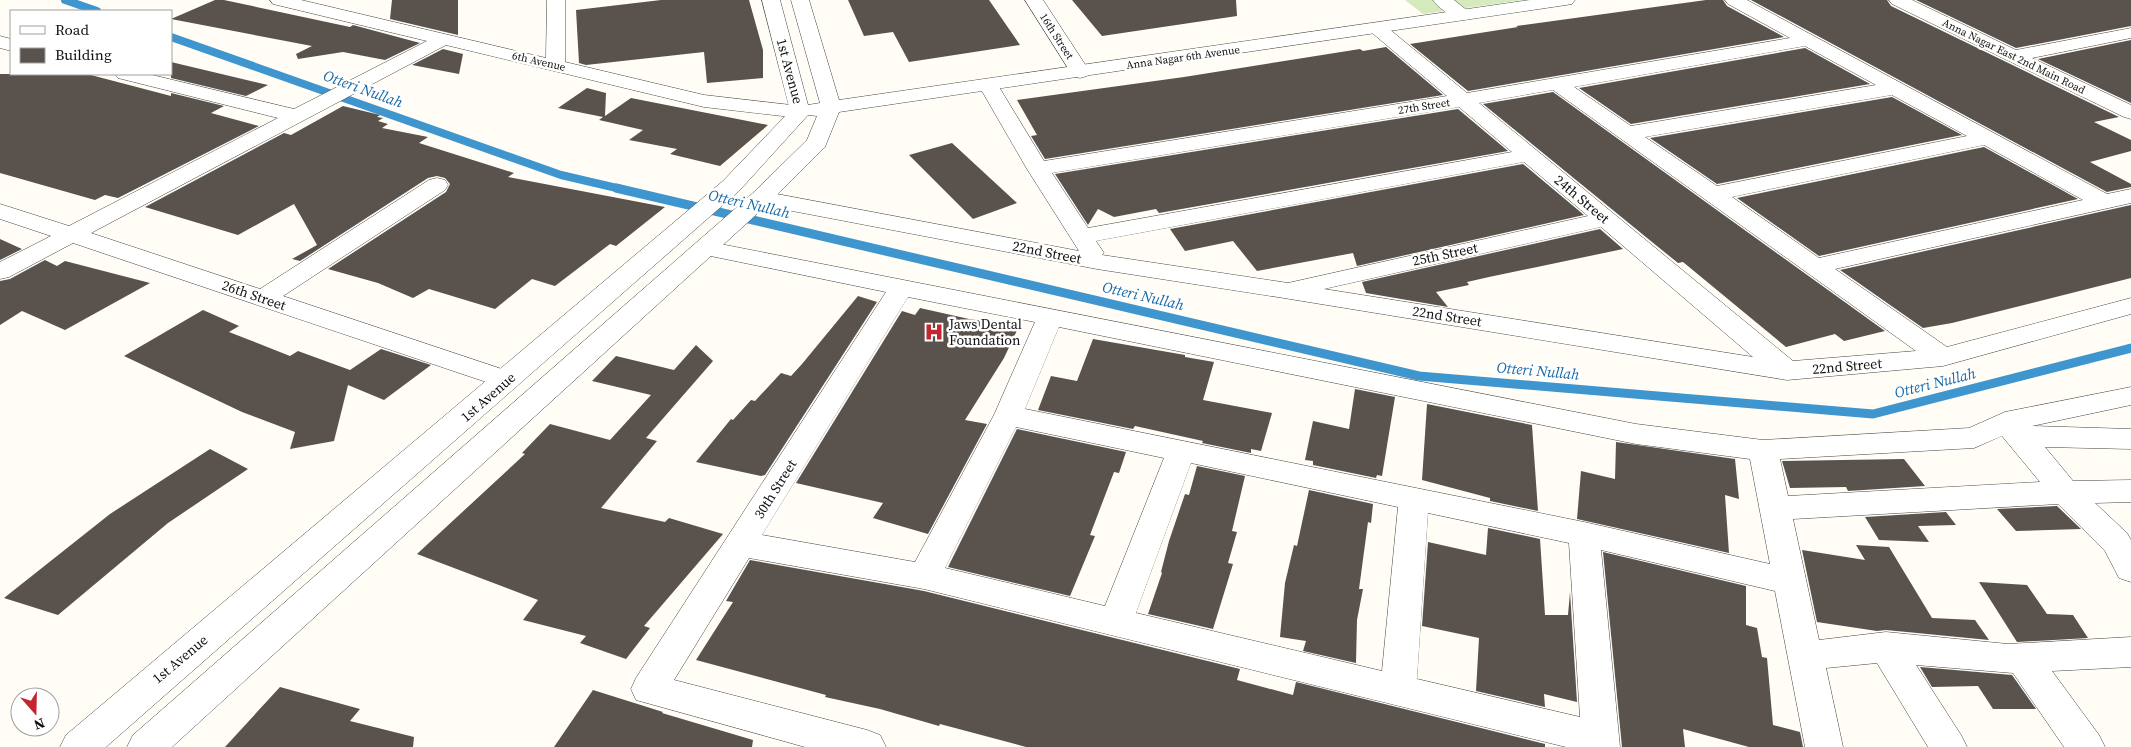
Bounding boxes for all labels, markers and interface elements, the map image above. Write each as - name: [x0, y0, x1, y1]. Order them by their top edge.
- legend: [10, 10, 172, 75]
- street label: 16th Street: [1036, 10, 1077, 63]
- street label: Anna Nagar East 2nd Main Road: [1940, 15, 2088, 98]
- text: Road: [55, 19, 89, 40]
- street label: 1st Avenue: [772, 36, 808, 106]
- street label: Anna Nagar 6th Avenue: [1125, 42, 1241, 73]
- text: Building: [55, 44, 112, 65]
- street label: 6th Avenue: [511, 48, 567, 75]
- water label: Otteri Nullah: [321, 64, 406, 113]
- street label: 27th Street: [1397, 95, 1451, 118]
- street label: 24th Street: [1550, 170, 1614, 228]
- water label: Otteri Nullah: [706, 184, 792, 223]
- street label: 22nd Street: [1011, 236, 1084, 269]
- street label: 25th Street: [1410, 237, 1480, 271]
- street label: 26th Street: [219, 275, 289, 315]
- water label: Otteri Nullah: [1100, 276, 1186, 315]
- street label: 22nd Street: [1411, 301, 1484, 331]
- place label: Jaws Dental Foundation: [948, 314, 1022, 350]
- hospital icon: Jaws Dental Foundation: [923, 321, 945, 343]
- street label: 22nd Street: [1811, 353, 1883, 379]
- water label: Otteri Nullah: [1496, 356, 1580, 385]
- water label: Otteri Nullah: [1892, 362, 1978, 403]
- street label: 1st Avenue: [456, 368, 520, 426]
- street label: 30th Street: [749, 455, 801, 522]
- street label: 1st Avenue: [148, 630, 212, 688]
- north arrow: [10, 687, 60, 737]
- text: N: [31, 713, 48, 735]

